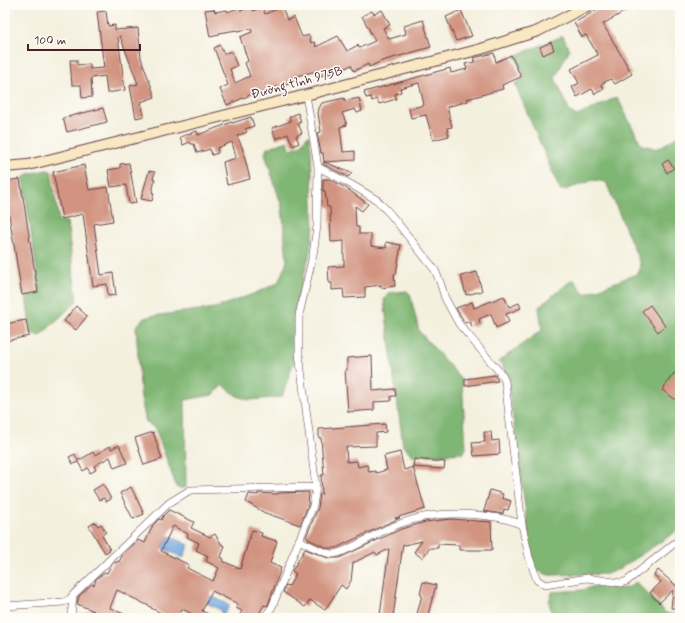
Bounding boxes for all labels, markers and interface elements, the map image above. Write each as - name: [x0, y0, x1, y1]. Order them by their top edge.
- scale bar: [28, 26, 140, 52]
- text: 100 m: [34, 33, 66, 49]
- street label: Đường tỉnh 975B: [249, 63, 345, 105]

